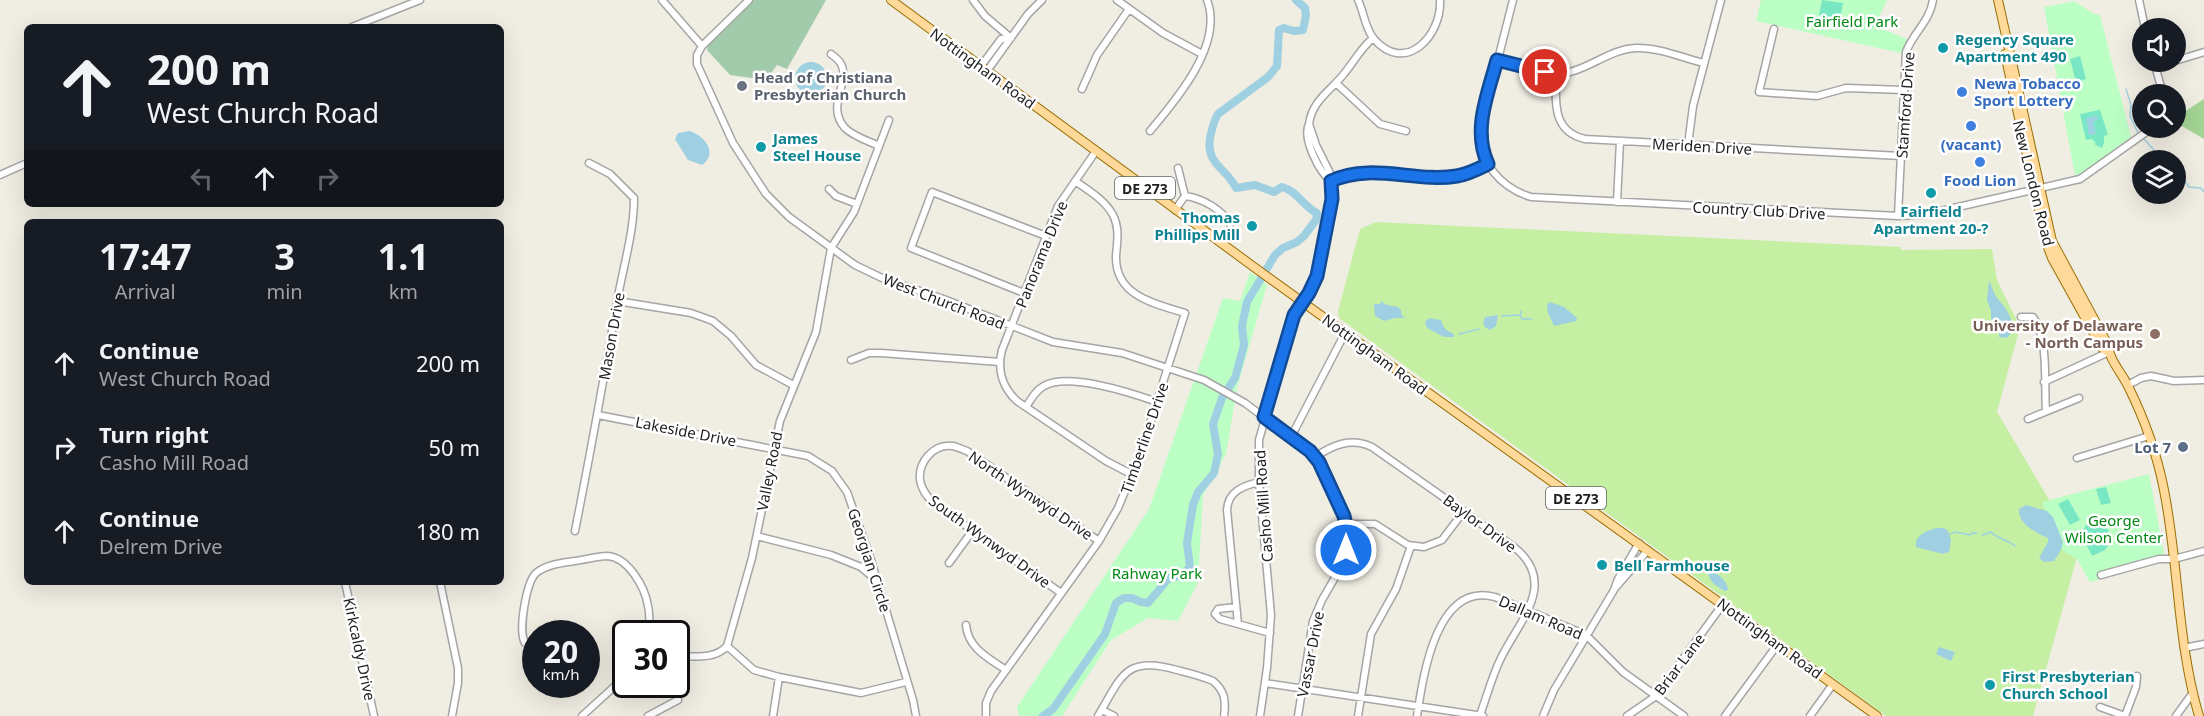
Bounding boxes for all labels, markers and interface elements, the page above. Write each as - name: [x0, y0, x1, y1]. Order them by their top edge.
- park label: Fairfield Park: [1806, 11, 1898, 31]
- map controls: [2132, 18, 2186, 204]
- button: sound: [2132, 18, 2186, 72]
- street label: Nottingham Road: [926, 23, 1040, 113]
- place label: Regency Square Apartment 490: [1955, 29, 2074, 66]
- text: 200 m: [147, 40, 271, 97]
- marker: Regency Square Apartment 490: [1936, 41, 1950, 55]
- pin: [1519, 46, 1570, 97]
- icon: ahead: [48, 48, 126, 126]
- street label: Stamford Drive: [1891, 51, 1919, 159]
- icon: arrive: [1528, 55, 1561, 88]
- place label: Head of Christiana Presbyterian Church: [754, 67, 906, 104]
- place label: Newa Tobacco Sport Lottery: [1974, 73, 2081, 110]
- marker: Head of Christiana Presbyterian Church: [735, 79, 749, 93]
- button: search: [2132, 84, 2186, 138]
- marker: Newa Tobacco Sport Lottery: [1955, 85, 1969, 99]
- text: West Church Road: [147, 94, 379, 131]
- street label: New London Road: [2009, 118, 2059, 248]
- marker: (vacant): [1964, 119, 1978, 133]
- place label: James Steel House: [771, 128, 861, 165]
- street label: Meriden Drive: [1651, 133, 1753, 159]
- place label: (vacant): [1941, 134, 2001, 154]
- marker: James Steel House: [754, 140, 768, 154]
- button: layers: [2132, 150, 2186, 204]
- marker: Food Lion: [1973, 155, 1987, 169]
- icon: left: [185, 162, 218, 195]
- icon: ahead: [248, 162, 281, 195]
- icon: right: [311, 162, 344, 195]
- place label: Food Lion: [1944, 170, 2016, 190]
- road number: DE 273: [1115, 177, 1175, 199]
- marker: Fairfield Apartment 20-?: [1924, 186, 1938, 200]
- street label: Country Club Drive: [1692, 197, 1826, 223]
- street label: Panorama Drive: [1010, 198, 1072, 310]
- place label: Fairfield Apartment 20-?: [1874, 201, 1988, 238]
- place label: Thomas Phillips Mill: [1155, 207, 1240, 244]
- marker: Thomas Phillips Mill: [1245, 219, 1259, 233]
- text: 17:47: [99, 232, 191, 281]
- text: 3: [274, 232, 295, 281]
- text: 1.1: [378, 232, 429, 281]
- street label: West Church Road: [880, 269, 1008, 333]
- text: Arrival: [115, 278, 176, 305]
- text: min: [266, 278, 303, 305]
- text: km: [389, 278, 418, 305]
- street label: Mason Drive: [593, 291, 629, 381]
- street label: Nottingham Road: [1318, 309, 1432, 399]
- place label: University of Delaware - North Campus: [1973, 315, 2143, 352]
- marker: University of Delaware - North Campus: [2148, 327, 2162, 341]
- text: Continue: [99, 335, 199, 365]
- icon: ahead: [48, 347, 81, 380]
- text: 200 m: [416, 348, 480, 378]
- text: West Church Road: [99, 365, 271, 392]
- street label: Timberline Drive: [1116, 380, 1172, 496]
- street label: Lakeside Drive: [634, 411, 738, 451]
- text: Turn right: [99, 419, 209, 449]
- street label: Valley Road: [751, 430, 787, 512]
- icon: right: [48, 431, 81, 464]
- text: 50 m: [429, 432, 480, 462]
- place label: Lot 7: [2134, 437, 2171, 457]
- marker: Lot 7: [2176, 440, 2190, 454]
- street label: North Wynwyd Drive: [965, 446, 1097, 544]
- text: Casho Mill Road: [99, 449, 249, 476]
- street label: Casho Mill Road: [1249, 449, 1277, 563]
- road number: DE 273: [1546, 487, 1606, 509]
- street label: South Wynwyd Drive: [925, 490, 1055, 592]
- street label: Baylor Drive: [1439, 490, 1521, 556]
- text: Continue: [99, 503, 199, 533]
- street label: Georgian Circle: [844, 506, 896, 614]
- park label: George Wilson Center: [2065, 510, 2163, 547]
- icon: ahead: [48, 515, 81, 548]
- text: 180 m: [416, 516, 480, 546]
- position arrow: [1314, 518, 1378, 582]
- text: Delrem Drive: [99, 533, 223, 560]
- place label: Bell Farmhouse: [1614, 555, 1730, 575]
- marker: Bell Farmhouse: [1595, 558, 1609, 572]
- park label: Rahway Park: [1112, 563, 1202, 583]
- street label: Dallam Road: [1496, 590, 1586, 644]
- street label: Nottingham Road: [1713, 593, 1827, 683]
- street label: Kirkcaldy Drive: [339, 596, 381, 702]
- street label: Vassar Drive: [1292, 609, 1328, 699]
- speed limit sign: 30: [612, 620, 690, 698]
- street label: Briar Lane: [1649, 629, 1709, 699]
- text: 20: [544, 631, 578, 672]
- text: km/h: [543, 664, 579, 684]
- place label: First Presbyterian Church School: [2002, 666, 2135, 703]
- marker: First Presbyterian Church School: [1983, 678, 1997, 692]

